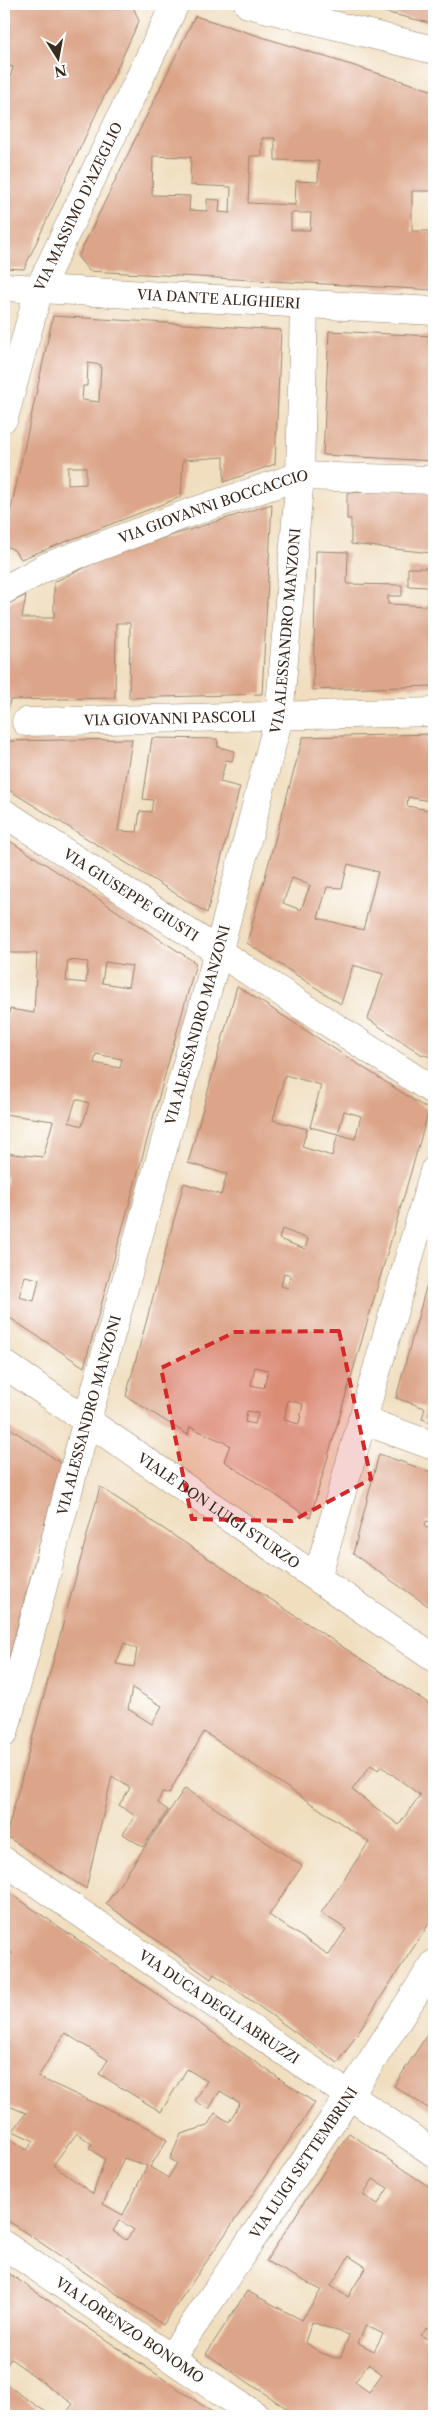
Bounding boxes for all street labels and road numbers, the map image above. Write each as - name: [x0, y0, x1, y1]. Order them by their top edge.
- street label: VIA MASSIMO D'AZEGLIO: [30, 119, 126, 295]
- street label: VIA DANTE ALIGHIERI: [136, 285, 301, 313]
- street label: VIA GIOVANNI BOCCACCIO: [115, 467, 308, 548]
- street label: VIA ALESSANDRO MANZONI: [266, 527, 304, 737]
- street label: VIA GIOVANNI PASCOLI: [83, 707, 256, 730]
- street label: VIA GIUSEPPE GIUSTI: [59, 844, 202, 945]
- street label: VIA ALESSANDRO MANZONI: [161, 923, 234, 1128]
- street label: VIA ALESSANDRO MANZONI: [53, 1313, 125, 1518]
- street label: VIALE DON LUIGI STURZO: [133, 1448, 303, 1573]
- street label: VIA DUCA DEGLI ABRUZZI: [135, 1946, 303, 2068]
- street label: VIA LUIGI SETTEMBRINI: [245, 2084, 361, 2243]
- street label: VIA LORENZO BONOMO: [51, 2273, 208, 2387]

